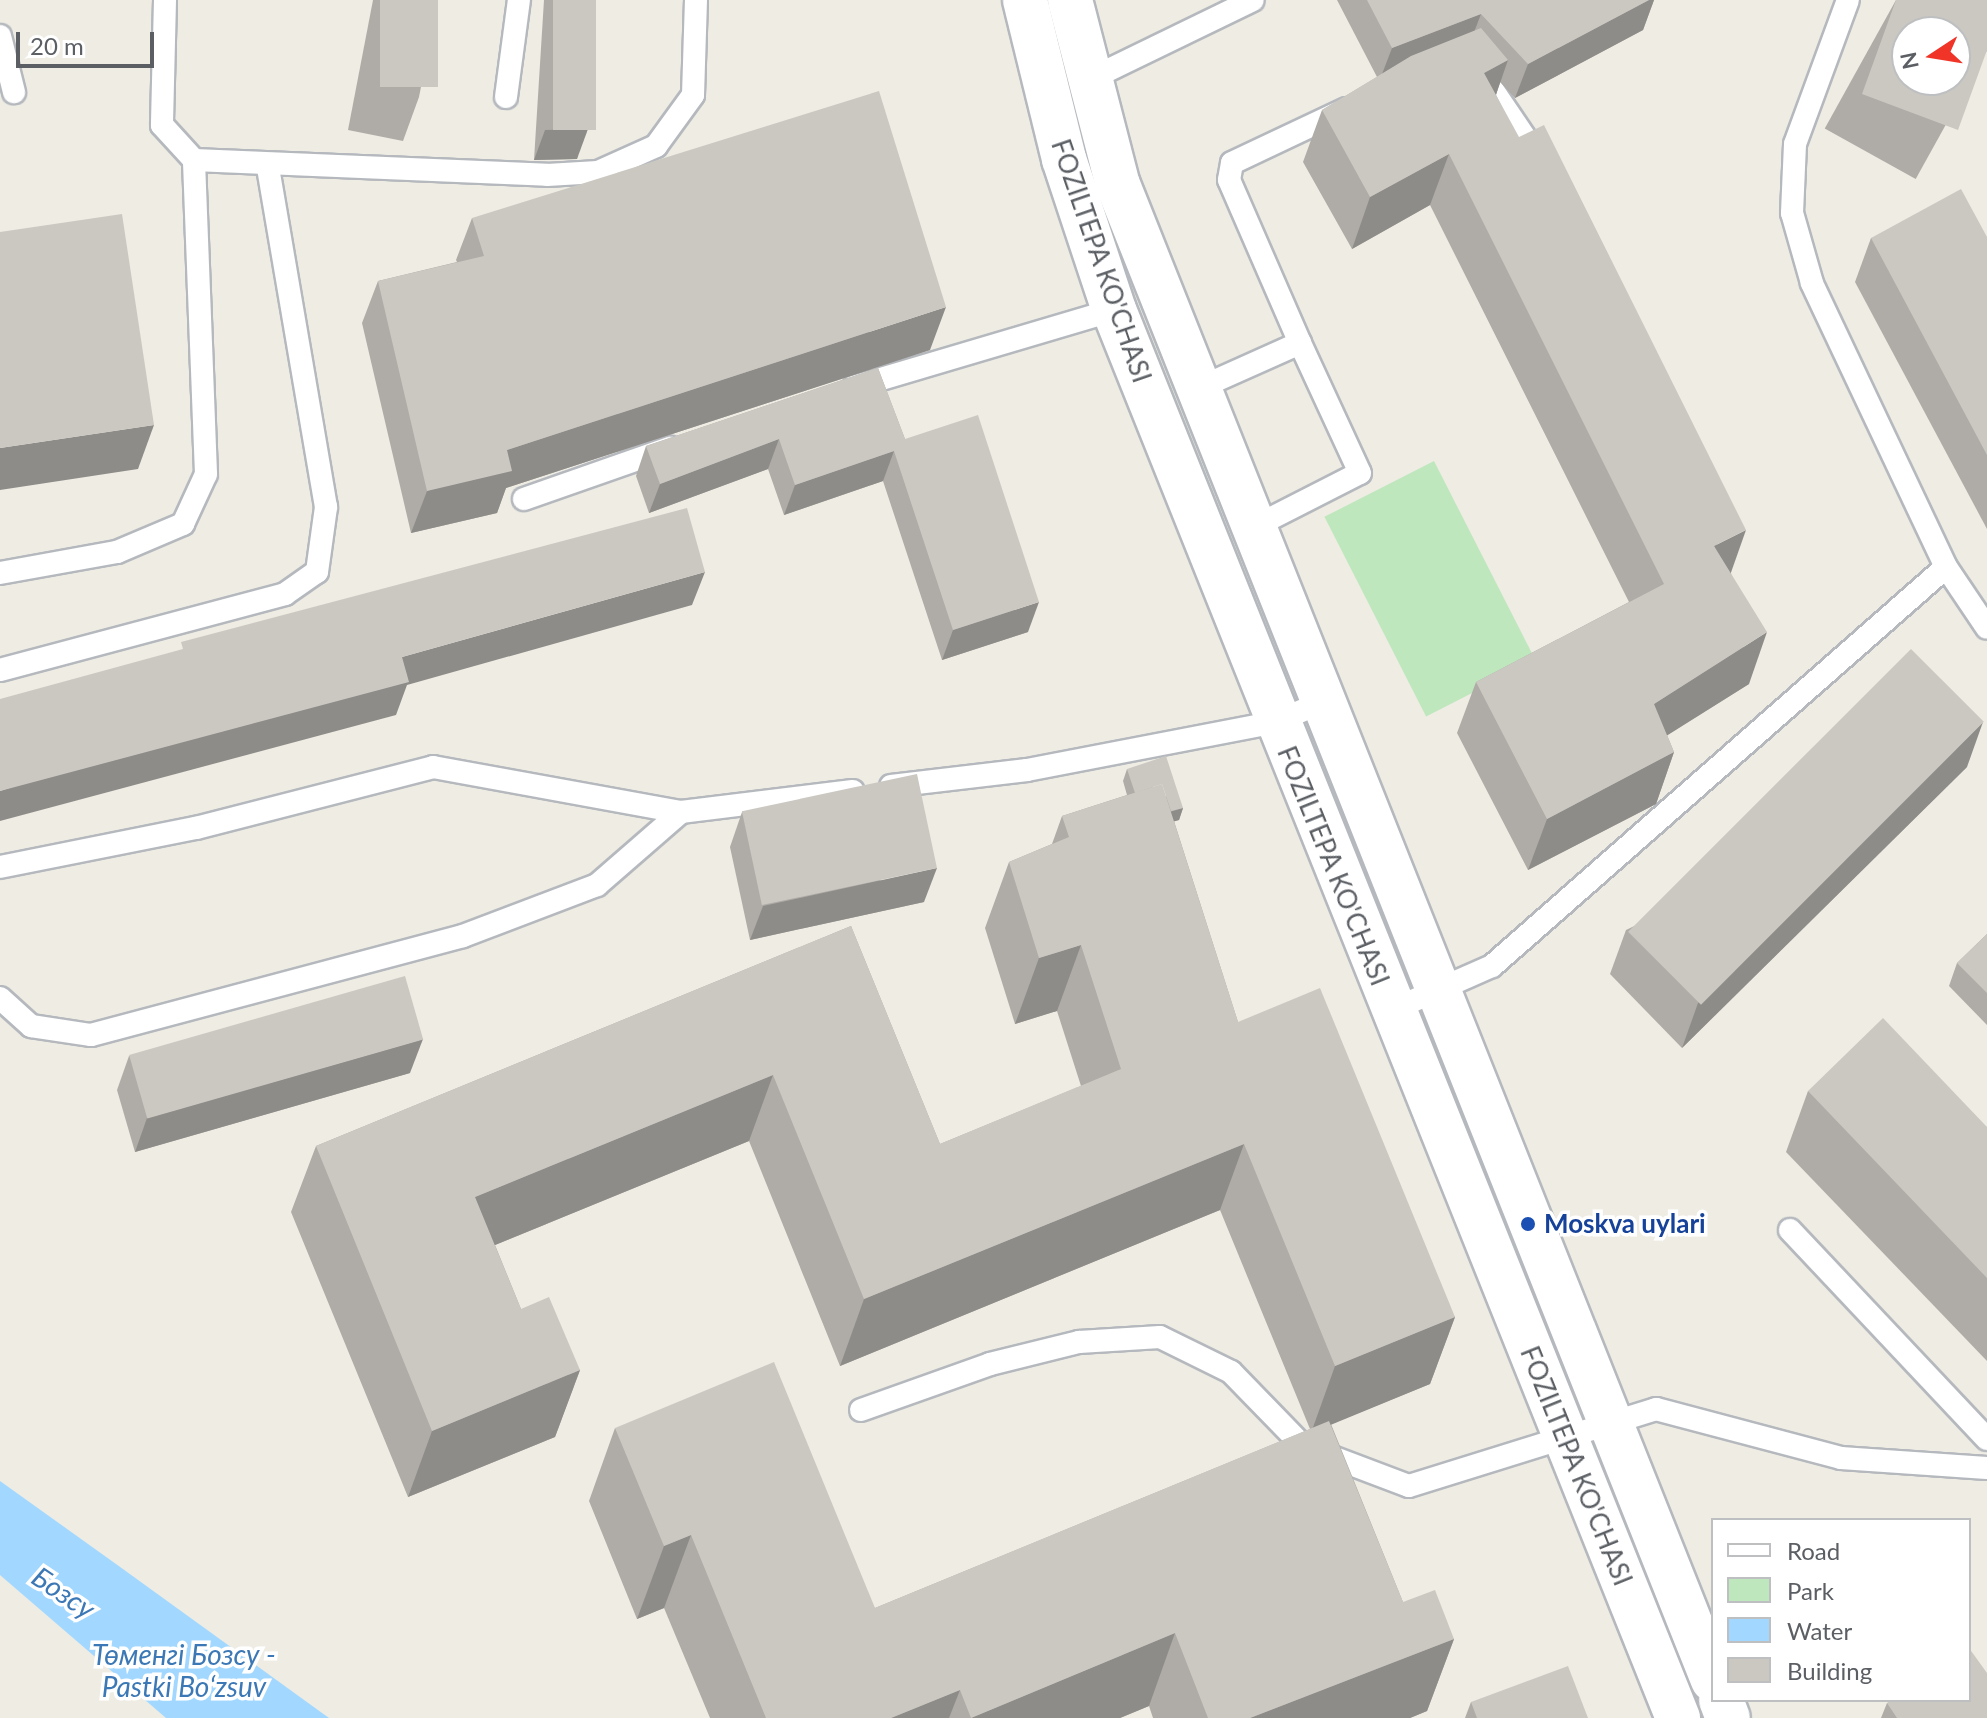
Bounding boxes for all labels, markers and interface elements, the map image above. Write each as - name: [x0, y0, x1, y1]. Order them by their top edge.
- scale bar: [20, 16, 158, 66]
- north arrow: [1891, 16, 1971, 96]
- text: 20 m: [30, 31, 84, 60]
- text: N: [1894, 50, 1924, 72]
- street label: FOZILTEPA KO'CHASI: [1045, 135, 1157, 387]
- street label: FOZILTEPA KO'CHASI: [1271, 741, 1395, 991]
- place label: Moskva uylari: [1544, 1208, 1706, 1240]
- marker: Moskva uylari: [1519, 1215, 1537, 1233]
- street label: FOZILTEPA KO'CHASI: [1514, 1341, 1638, 1591]
- legend: [1711, 1518, 1971, 1702]
- text: Road: [1787, 1536, 1840, 1565]
- water label: Бозсу: [26, 1559, 102, 1625]
- text: Park: [1787, 1576, 1834, 1605]
- text: Water: [1787, 1616, 1852, 1645]
- water label: Төменгі Бозсу - Pastki Boʻzsuv: [92, 1637, 276, 1703]
- text: Building: [1787, 1656, 1872, 1685]

